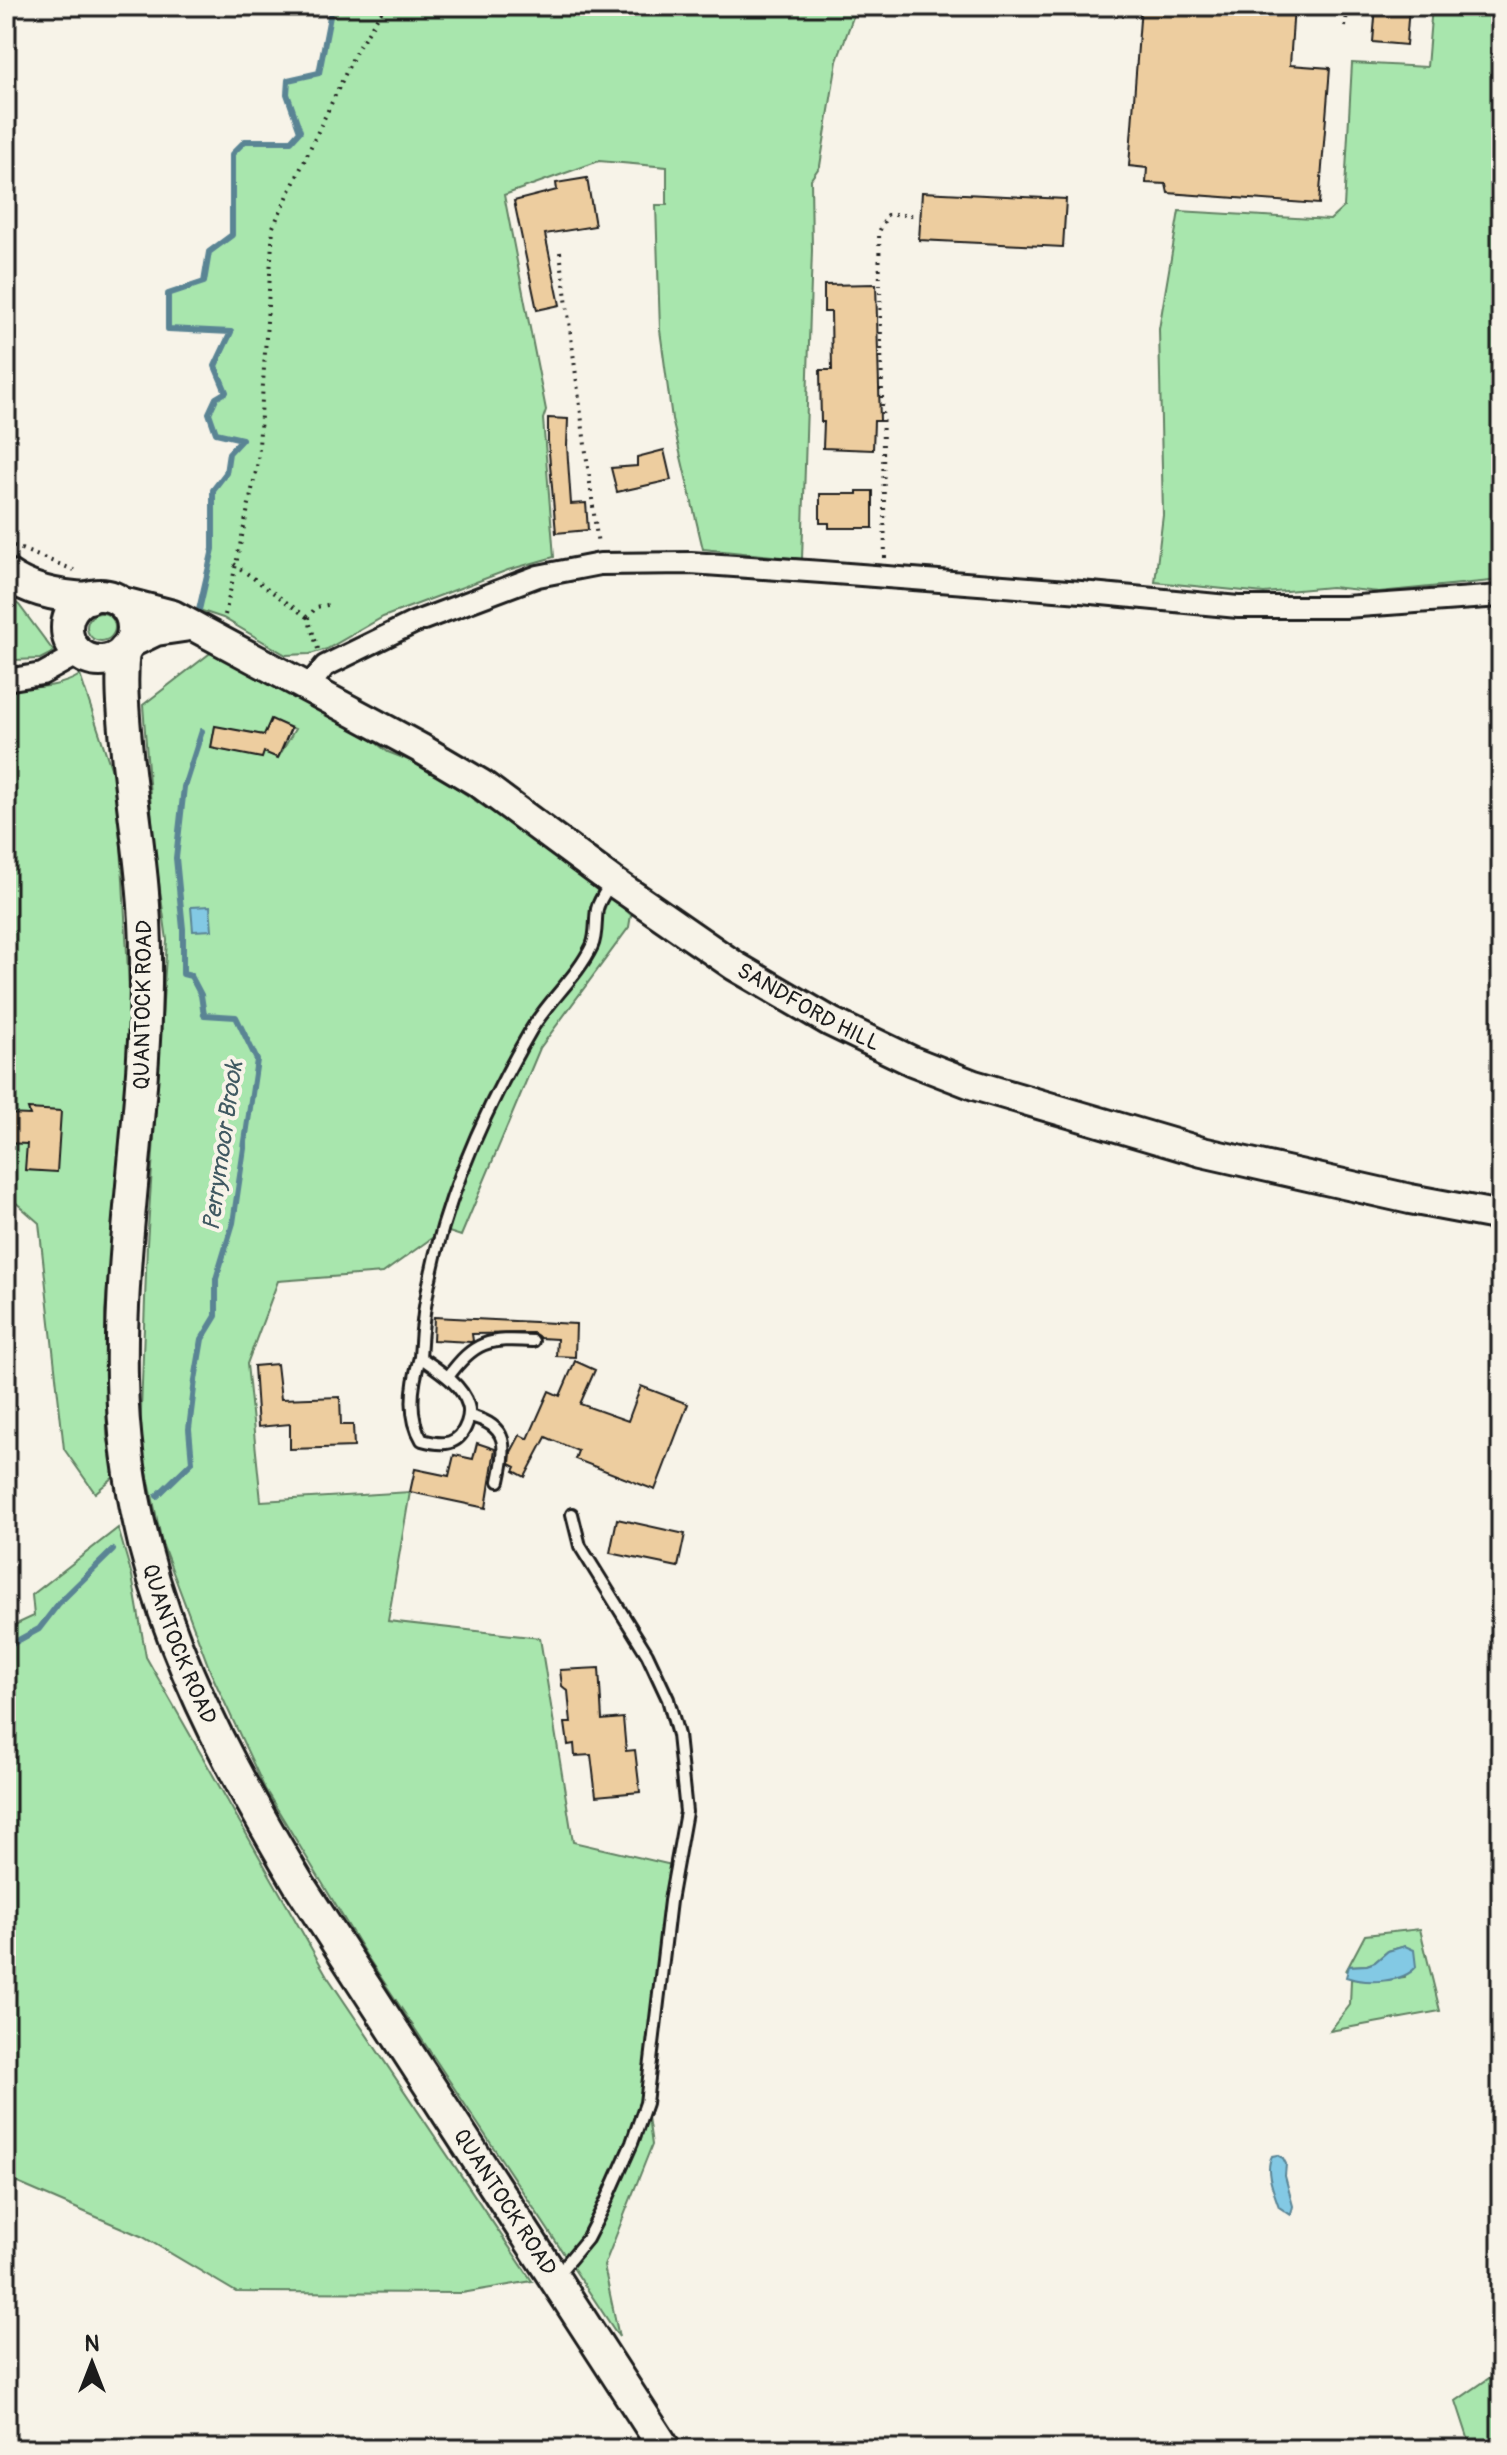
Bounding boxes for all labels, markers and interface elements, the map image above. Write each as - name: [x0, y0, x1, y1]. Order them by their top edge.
- street label: QUANTOCK ROAD: [128, 920, 158, 1090]
- street label: SANDFORD HILL: [732, 956, 885, 1058]
- water label: Perrymoor Brook: [197, 1057, 250, 1233]
- street label: QUANTOCK ROAD: [136, 1561, 223, 1729]
- street label: QUANTOCK ROAD: [447, 2123, 563, 2281]
- north arrow: [52, 2323, 132, 2403]
- text: N: [85, 2330, 100, 2358]

